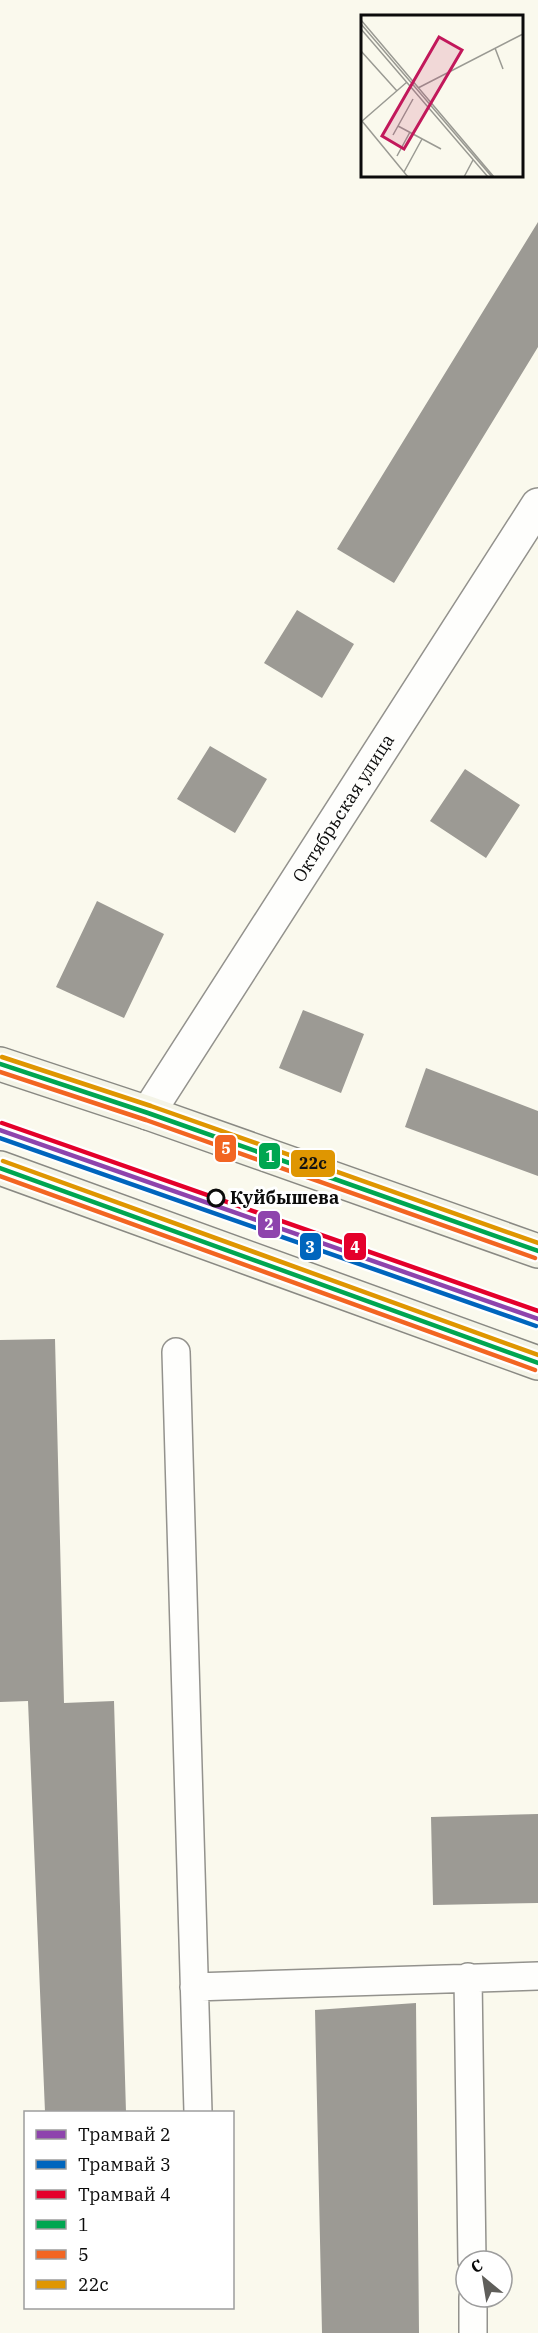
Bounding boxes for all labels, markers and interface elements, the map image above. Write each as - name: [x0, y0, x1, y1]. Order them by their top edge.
- inset map: [361, 15, 523, 177]
- street label: Октябрьская улица: [287, 729, 399, 886]
- line badge: 5: [214, 1134, 237, 1163]
- text: 5: [221, 1138, 231, 1158]
- line badge: 1: [258, 1142, 281, 1170]
- text: 1: [265, 1146, 275, 1166]
- line badge: 22с: [290, 1149, 336, 1178]
- text: 22с: [299, 1153, 327, 1173]
- place label: Куйбышева: [230, 1186, 339, 1209]
- marker: Куйбышева: [207, 1189, 225, 1207]
- line badge: 2: [257, 1210, 281, 1239]
- text: 2: [264, 1214, 274, 1234]
- line badge: 3: [299, 1232, 322, 1261]
- line badge: 4: [343, 1232, 367, 1261]
- text: 3: [305, 1237, 315, 1257]
- text: 4: [350, 1237, 360, 1257]
- legend: [24, 2111, 234, 2309]
- text: Трамвай 2: [78, 2123, 171, 2146]
- text: Трамвай 3: [78, 2153, 171, 2176]
- text: Трамвай 4: [78, 2183, 171, 2206]
- text: 1: [78, 2213, 89, 2236]
- text: 5: [78, 2243, 89, 2266]
- north arrow: [454, 2249, 514, 2309]
- text: С: [467, 2255, 486, 2277]
- text: 22с: [78, 2273, 109, 2296]

